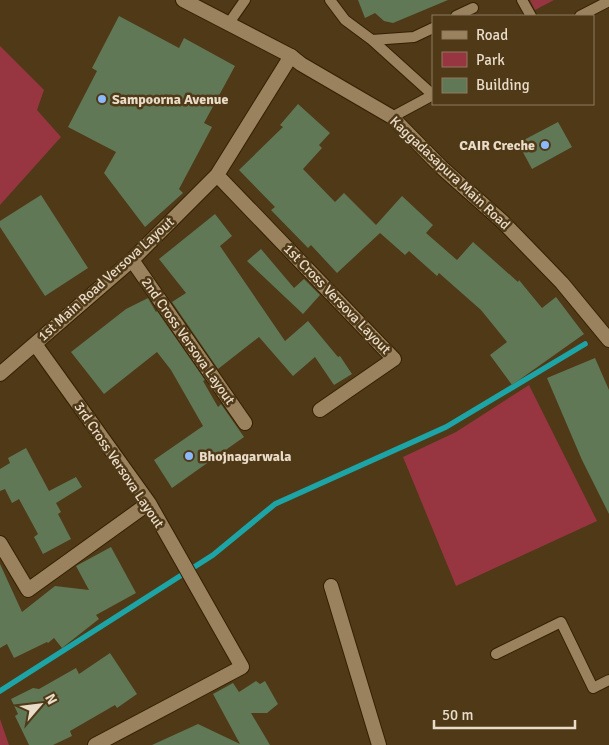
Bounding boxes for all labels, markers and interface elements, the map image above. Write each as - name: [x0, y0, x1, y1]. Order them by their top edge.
- legend: [432, 15, 594, 105]
- text: Road: [476, 26, 508, 44]
- text: Park: [476, 51, 505, 69]
- text: Building: [476, 76, 530, 94]
- place label: Sampoorna Avenue: [112, 91, 228, 108]
- marker: Sampoorna Avenue: [96, 93, 108, 105]
- street label: Kaggadasapura Main Road: [386, 113, 514, 233]
- place label: CAIR Creche: [459, 137, 535, 154]
- marker: CAIR Creche: [539, 139, 551, 151]
- street label: 1st Main Road Versova Layout: [34, 213, 178, 345]
- street label: 1st Cross Versova Layout: [280, 240, 394, 358]
- street label: 2nd Cross Versova Layout: [138, 274, 238, 408]
- street label: 3rd Cross Versova Layout: [70, 399, 168, 531]
- place label: Bhojnagarwala: [199, 448, 292, 465]
- marker: Bhojnagarwala: [183, 450, 195, 462]
- north arrow: [15, 680, 65, 730]
- text: N: [41, 691, 61, 707]
- scale bar: [434, 698, 575, 730]
- text: 50 m: [442, 706, 473, 724]

